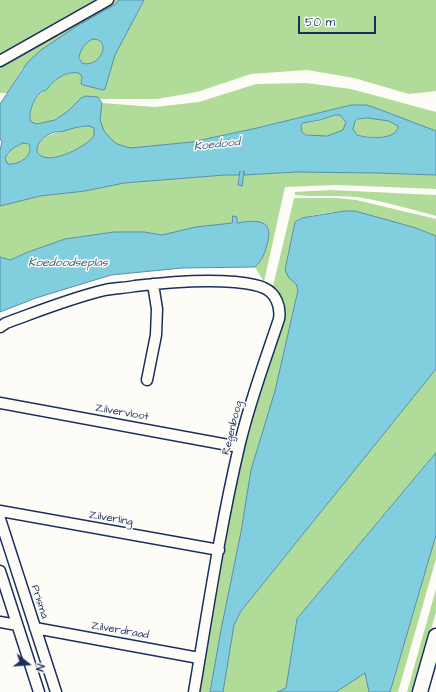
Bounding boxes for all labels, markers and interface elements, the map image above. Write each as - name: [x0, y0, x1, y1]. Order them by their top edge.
- scale bar: [300, 8, 378, 34]
- text: 50 m: [305, 14, 335, 31]
- water label: Koedood: [193, 135, 241, 155]
- water label: Koedoodseplas: [28, 256, 108, 270]
- street label: Regenboog: [220, 400, 246, 456]
- street label: Zilvervloot: [94, 402, 150, 424]
- street label: Zilverling: [88, 509, 134, 529]
- street label: Prisma: [27, 584, 51, 620]
- street label: Zilverdraad: [90, 619, 150, 643]
- north arrow: [8, 644, 48, 684]
- text: N: [32, 662, 48, 673]

